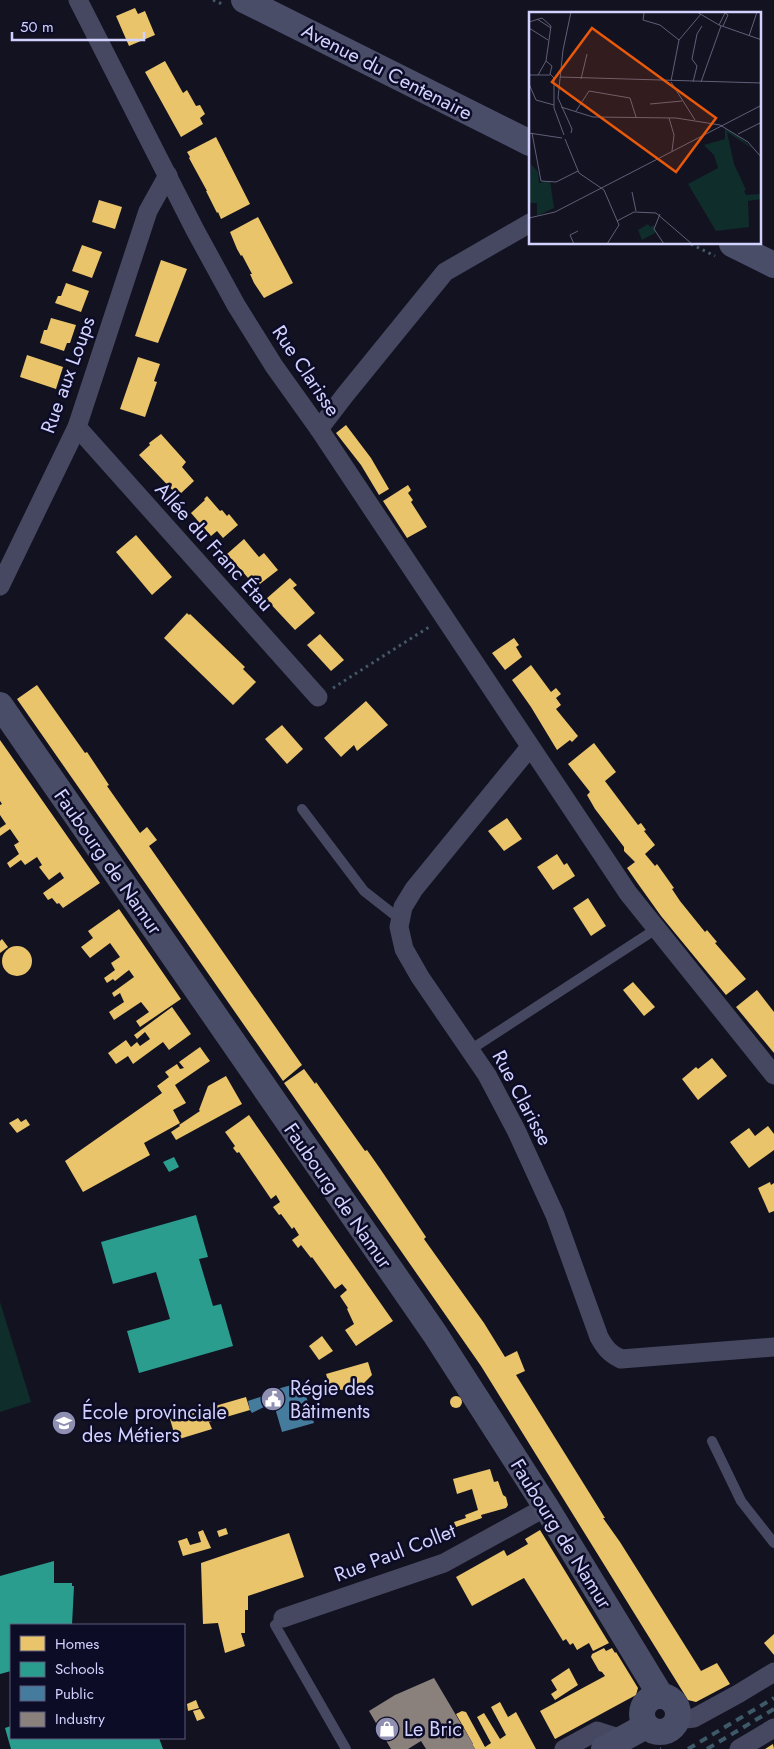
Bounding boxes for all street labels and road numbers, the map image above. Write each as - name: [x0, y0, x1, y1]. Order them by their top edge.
- street label: Avenue du Centenaire: [297, 16, 477, 128]
- street label: Rue aux Loups: [33, 313, 103, 437]
- street label: Rue Clarisse: [265, 320, 347, 422]
- street label: Allée du Franc Étau: [148, 476, 280, 618]
- street label: Faubourg de Namur: [47, 783, 169, 941]
- street label: Rue Clarisse: [485, 1045, 559, 1151]
- street label: Faubourg de Namur: [277, 1117, 399, 1275]
- street label: Faubourg de Namur: [503, 1453, 619, 1615]
- street label: Rue Paul Collet: [330, 1516, 460, 1589]

